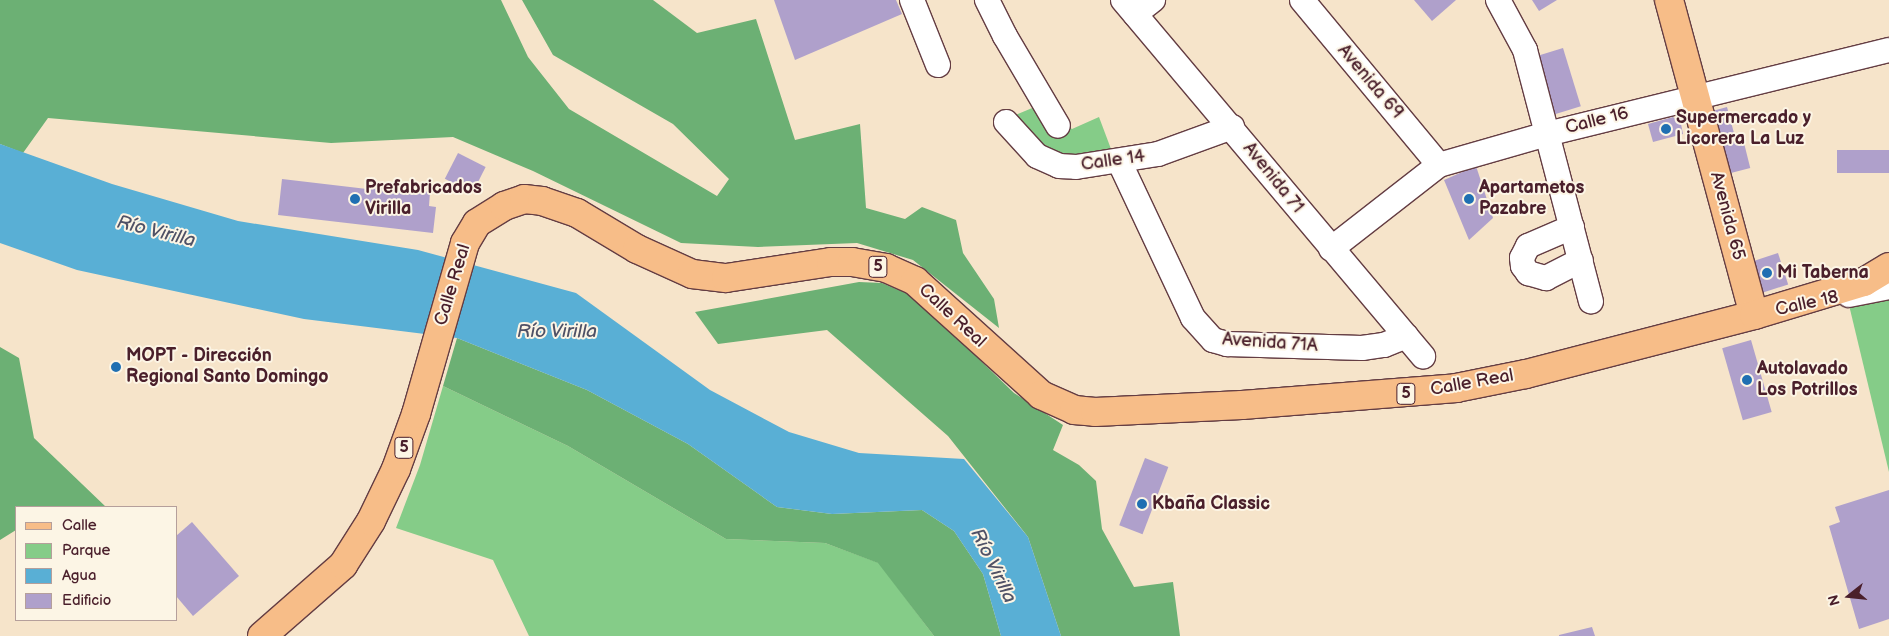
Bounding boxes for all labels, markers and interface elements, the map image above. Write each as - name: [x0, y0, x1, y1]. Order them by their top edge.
- street label: Avenida 69: [1333, 40, 1407, 124]
- street label: Calle 16: [1563, 103, 1631, 139]
- place label: Supermercado y Licorera La Luz: [1676, 108, 1811, 150]
- marker: Supermercado y Licorera La Luz: [1660, 123, 1672, 135]
- street label: Avenida 71: [1238, 138, 1308, 218]
- street label: Calle 14: [1080, 146, 1146, 176]
- street label: Avenida 65: [1705, 169, 1749, 263]
- place label: Prefabricados Virilla: [365, 178, 482, 220]
- place label: Apartametos Pazabre: [1479, 178, 1584, 220]
- marker: Prefabricados Virilla: [349, 193, 361, 205]
- marker: Apartametos Pazabre: [1463, 193, 1475, 205]
- water label: Río Virilla: [114, 211, 198, 253]
- street label: Calle Real: [430, 242, 476, 328]
- road number: 5: [868, 253, 888, 280]
- place label: Mi Taberna: [1777, 262, 1869, 284]
- marker: Mi Taberna: [1761, 267, 1773, 279]
- street label: Calle Real: [914, 279, 990, 353]
- street label: Calle 18: [1774, 287, 1840, 321]
- water label: Río Virilla: [517, 321, 597, 343]
- street label: Avenida 71A: [1221, 329, 1319, 357]
- place label: MOPT - Dirección Regional Santo Domingo: [126, 346, 329, 388]
- place label: Autolavado Los Potrillos: [1757, 359, 1858, 402]
- marker: MOPT - Dirección Regional Santo Domingo: [110, 361, 122, 373]
- street label: Calle Real: [1429, 365, 1515, 401]
- marker: Autolavado Los Potrillos: [1741, 374, 1753, 386]
- road number: 5: [1396, 380, 1416, 408]
- road number: 5: [394, 434, 414, 462]
- place label: Kbaña Classic: [1152, 493, 1270, 515]
- marker: Kbaña Classic: [1136, 498, 1148, 510]
- legend: [15, 506, 178, 621]
- text: Calle: [62, 516, 97, 535]
- water label: Río Virilla: [965, 525, 1021, 607]
- text: Parque: [62, 541, 110, 560]
- text: Agua: [62, 566, 96, 585]
- north arrow: [1824, 571, 1874, 621]
- text: Edificio: [62, 591, 111, 610]
- text: N: [1824, 593, 1844, 608]

